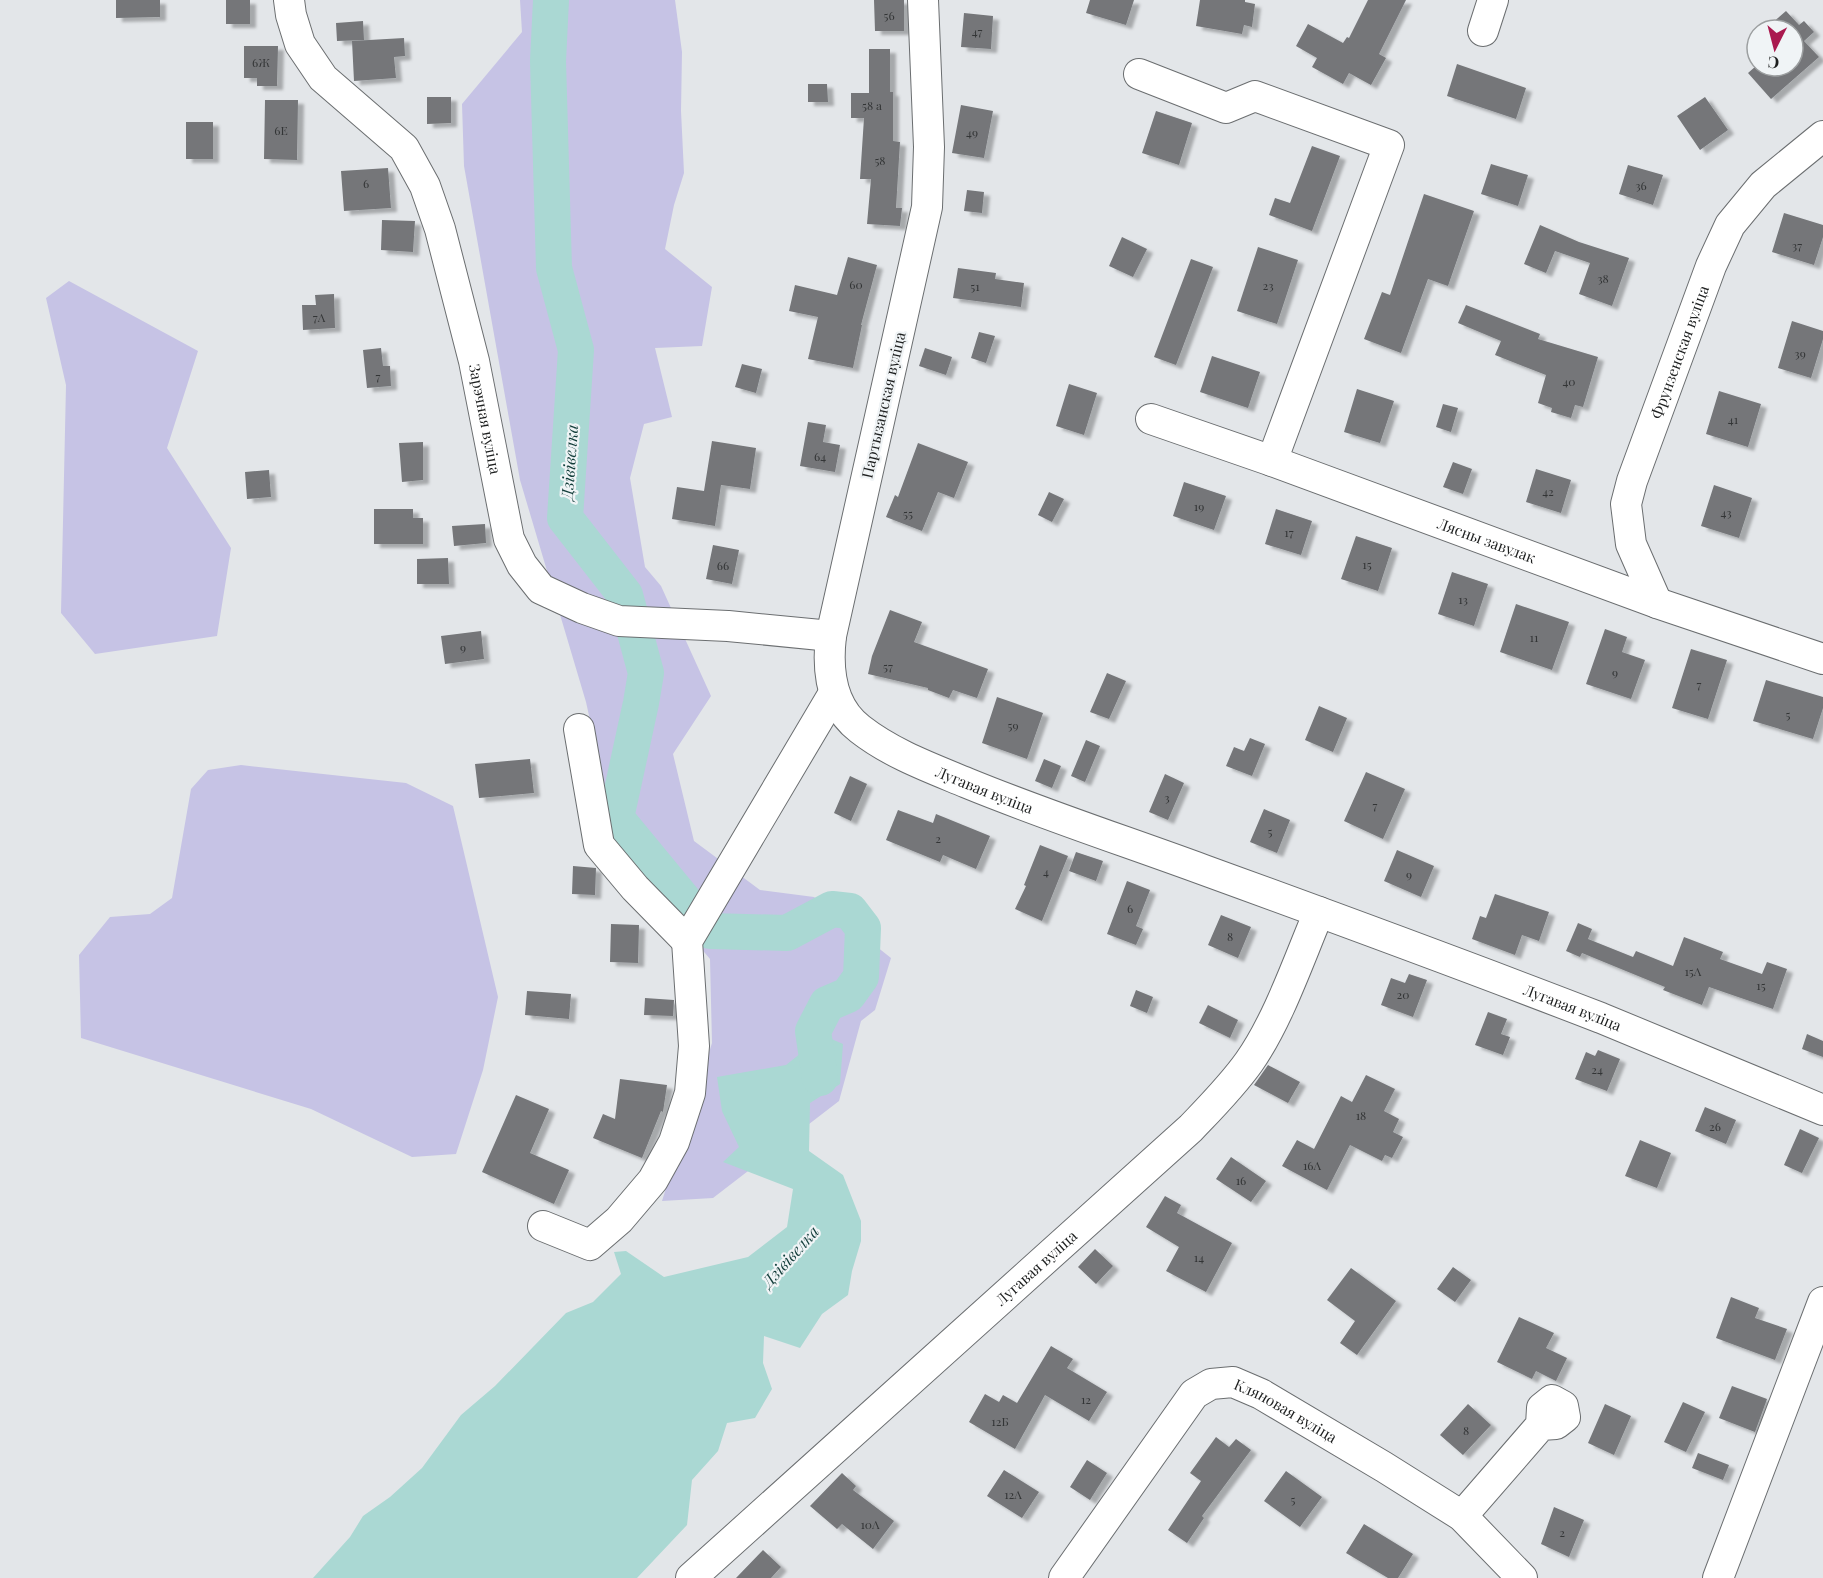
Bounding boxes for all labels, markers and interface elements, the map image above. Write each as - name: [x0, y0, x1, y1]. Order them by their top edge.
- house number: 56: [883, 7, 895, 23]
- north arrow: [1745, 18, 1805, 78]
- house number: 47: [972, 23, 982, 39]
- text: С: [1767, 52, 1780, 74]
- house number: 6Ж: [252, 54, 270, 70]
- house number: 58 а: [862, 97, 882, 113]
- house number: 6Е: [274, 122, 288, 138]
- house number: 49: [966, 124, 978, 140]
- house number: 58: [874, 152, 886, 168]
- house number: 6: [363, 175, 369, 191]
- house number: 36: [1635, 177, 1647, 193]
- house number: 37: [1792, 237, 1802, 253]
- house number: 38: [1597, 270, 1609, 286]
- house number: 60: [849, 276, 863, 292]
- house number: 23: [1262, 277, 1274, 293]
- house number: 51: [970, 278, 980, 294]
- street label: Фрунзенская вуліца: [1646, 282, 1713, 421]
- house number: 7А: [313, 309, 326, 325]
- street label: Партызанская вуліца: [856, 329, 910, 480]
- house number: 39: [1794, 345, 1806, 361]
- street label: Зарэчная вуліца: [465, 362, 506, 476]
- house number: 7: [376, 368, 381, 384]
- house number: 40: [1562, 373, 1576, 389]
- house number: 41: [1728, 411, 1739, 427]
- water label: Дзівівелка: [556, 424, 582, 503]
- house number: 64: [814, 448, 826, 464]
- house number: 42: [1542, 483, 1554, 499]
- house number: 19: [1194, 498, 1204, 514]
- house number: 43: [1720, 504, 1732, 520]
- house number: 55: [903, 505, 913, 521]
- street label: Лясны завулак: [1434, 513, 1539, 568]
- house number: 17: [1284, 524, 1294, 540]
- house number: 15: [1362, 556, 1372, 572]
- house number: 66: [717, 557, 729, 573]
- house number: 13: [1458, 591, 1468, 607]
- house number: 11: [1530, 629, 1539, 645]
- house number: 9: [460, 639, 466, 655]
- house number: 57: [883, 658, 893, 674]
- house number: 9: [1612, 664, 1618, 680]
- house number: 7: [1697, 676, 1702, 692]
- house number: 5: [1786, 706, 1791, 722]
- house number: 59: [1007, 717, 1019, 733]
- street label: Лугавая вуліца: [932, 761, 1037, 818]
- house number: 3: [1164, 789, 1170, 805]
- house number: 7: [1373, 797, 1378, 813]
- house number: 5: [1268, 823, 1273, 839]
- house number: 2: [935, 830, 941, 846]
- house number: 4: [1043, 863, 1049, 879]
- house number: 9: [1406, 866, 1412, 882]
- house number: 6: [1127, 900, 1133, 916]
- house number: 8: [1227, 928, 1233, 944]
- house number: 15А: [1685, 963, 1702, 979]
- house number: 15: [1756, 977, 1766, 993]
- street label: Лугавая вуліца: [1520, 979, 1625, 1035]
- house number: 20: [1397, 986, 1409, 1002]
- house number: 24: [1591, 1061, 1603, 1077]
- house number: 18: [1356, 1107, 1366, 1123]
- house number: 26: [1709, 1118, 1721, 1134]
- house number: 16А: [1303, 1157, 1322, 1173]
- house number: 16: [1236, 1172, 1246, 1188]
- water label: Дзівівелка: [755, 1221, 823, 1293]
- street label: Лугавая вуліца: [990, 1225, 1081, 1310]
- house number: 14: [1194, 1249, 1204, 1265]
- street label: Кляновая вуліца: [1231, 1374, 1341, 1447]
- house number: 12: [1081, 1391, 1091, 1407]
- house number: 12Б: [991, 1413, 1009, 1429]
- house number: 8: [1463, 1422, 1469, 1438]
- house number: 12А: [1004, 1486, 1022, 1502]
- house number: 5: [1291, 1491, 1296, 1507]
- house number: 10А: [860, 1516, 880, 1532]
- house number: 2: [1559, 1524, 1565, 1540]

